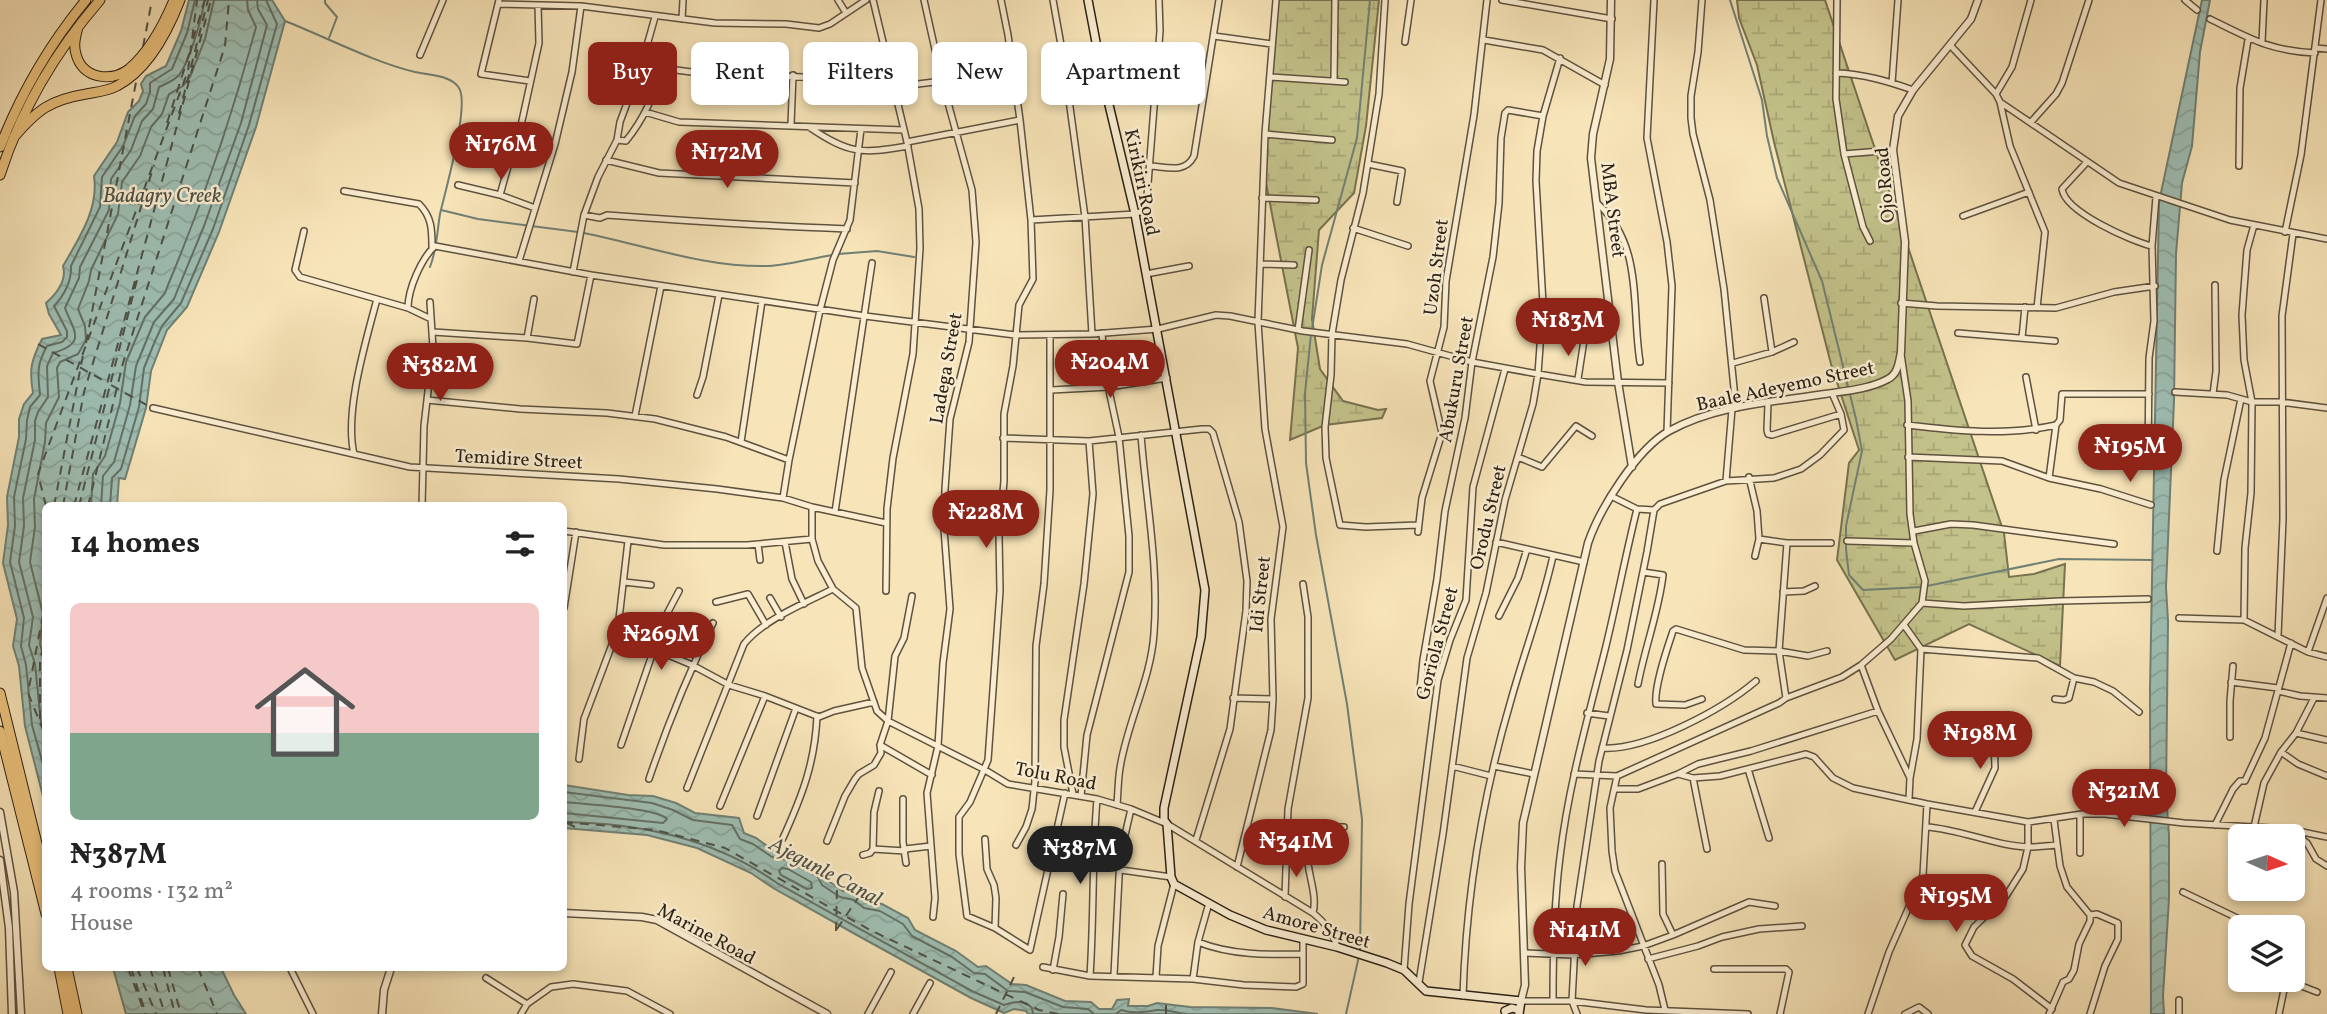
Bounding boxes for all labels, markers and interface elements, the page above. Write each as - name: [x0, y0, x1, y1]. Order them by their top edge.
- chip: Buy: [588, 42, 677, 105]
- chip: Rent: [691, 42, 789, 105]
- chip: Filters: [803, 42, 918, 105]
- chip: New: [932, 42, 1027, 105]
- chip: Apartment: [1041, 42, 1205, 105]
- pin: ₦176M: [452, 122, 550, 182]
- street label: Kirikiri Road: [1117, 127, 1165, 238]
- text: ₦176M: [465, 129, 537, 161]
- pin: ₦172M: [678, 130, 776, 190]
- text: ₦172M: [692, 137, 762, 169]
- street label: Ojo Road: [1870, 146, 1902, 224]
- street label: MBA Street: [1593, 161, 1631, 260]
- water label: Badagry Creek: [103, 182, 222, 211]
- street label: Uzoh Street: [1418, 217, 1456, 317]
- pin: ₦183M: [1519, 298, 1617, 358]
- text: ₦183M: [1532, 305, 1604, 337]
- street label: Ladega Street: [924, 310, 970, 426]
- street label: Abukuru Street: [1433, 314, 1481, 445]
- pin: ₦204M: [1061, 340, 1159, 400]
- pin: ₦382M: [391, 344, 489, 403]
- text: ₦204M: [1071, 347, 1149, 379]
- text: ₦382M: [403, 350, 477, 382]
- street label: Baale Adeyemo Street: [1694, 355, 1877, 419]
- pin: ₦195M: [2081, 424, 2179, 484]
- text: ₦195M: [2094, 431, 2166, 463]
- street label: Temidire Street: [454, 444, 584, 476]
- street label: Orodu Street: [1464, 462, 1514, 573]
- pin: ₦228M: [937, 490, 1035, 550]
- text: ₦228M: [948, 497, 1024, 529]
- text: 14 homes: [70, 523, 200, 565]
- icon: filters: [501, 525, 539, 563]
- street label: Idi Street: [1244, 554, 1278, 634]
- street label: Goriola Street: [1410, 584, 1466, 703]
- pin: ₦269M: [612, 612, 710, 672]
- text: ₦269M: [623, 619, 699, 651]
- icon: home: [242, 649, 368, 775]
- pin: ₦198M: [1931, 712, 2029, 771]
- text: ₦198M: [1943, 718, 2017, 750]
- street label: Tolu Road: [1012, 756, 1099, 798]
- pin: ₦321M: [2075, 770, 2173, 829]
- text: ₦321M: [2088, 776, 2160, 808]
- pin: ₦341M: [1247, 820, 1345, 879]
- north arrow: [2228, 824, 2305, 901]
- map controls: [2228, 824, 2305, 992]
- pin: ₦387M: [1031, 826, 1129, 886]
- text: ₦341M: [1259, 826, 1333, 858]
- water label: Ajegunle Canal: [763, 830, 887, 914]
- text: ₦387M: [1043, 833, 1117, 865]
- text: ₦387M: [70, 834, 167, 876]
- pin: ₦195M: [1907, 874, 2005, 934]
- text: 4 rooms · 132 m²: [70, 876, 233, 908]
- text: ₦195M: [1920, 881, 1992, 913]
- street label: Marine Road: [652, 898, 760, 972]
- street label: Amore Street: [1260, 900, 1374, 956]
- text: House: [70, 908, 133, 940]
- pin: ₦141M: [1536, 908, 1634, 968]
- text: ₦141M: [1549, 915, 1621, 947]
- button: layers: [2228, 915, 2305, 992]

